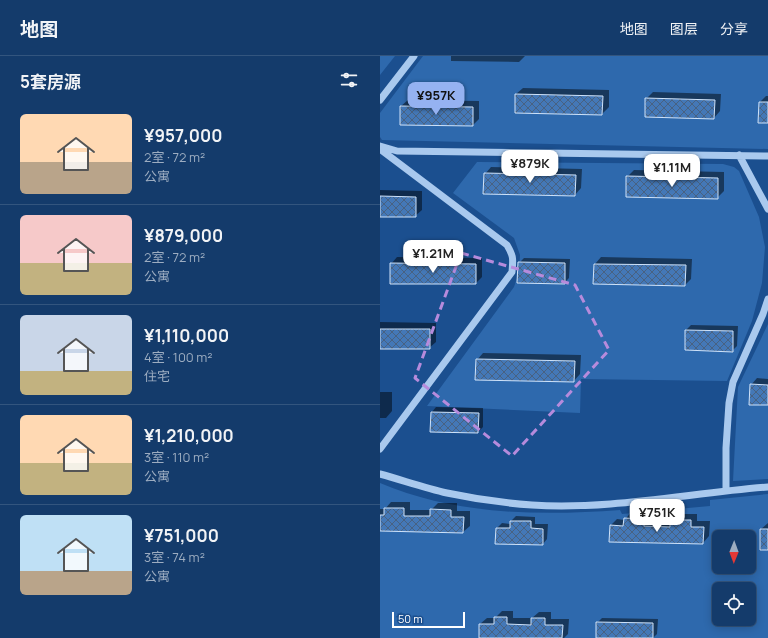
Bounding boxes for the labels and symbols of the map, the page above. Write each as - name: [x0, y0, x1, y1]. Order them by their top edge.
- pin: ¥957K: [408, 82, 464, 116]
- pin: ¥879K: [502, 150, 558, 184]
- pin: ¥1.11M: [639, 154, 705, 188]
- pin: ¥1.21M: [400, 240, 466, 274]
- pin: ¥751K: [629, 499, 685, 533]
- north arrow: [712, 530, 756, 574]
- scale bar: [392, 610, 465, 629]

